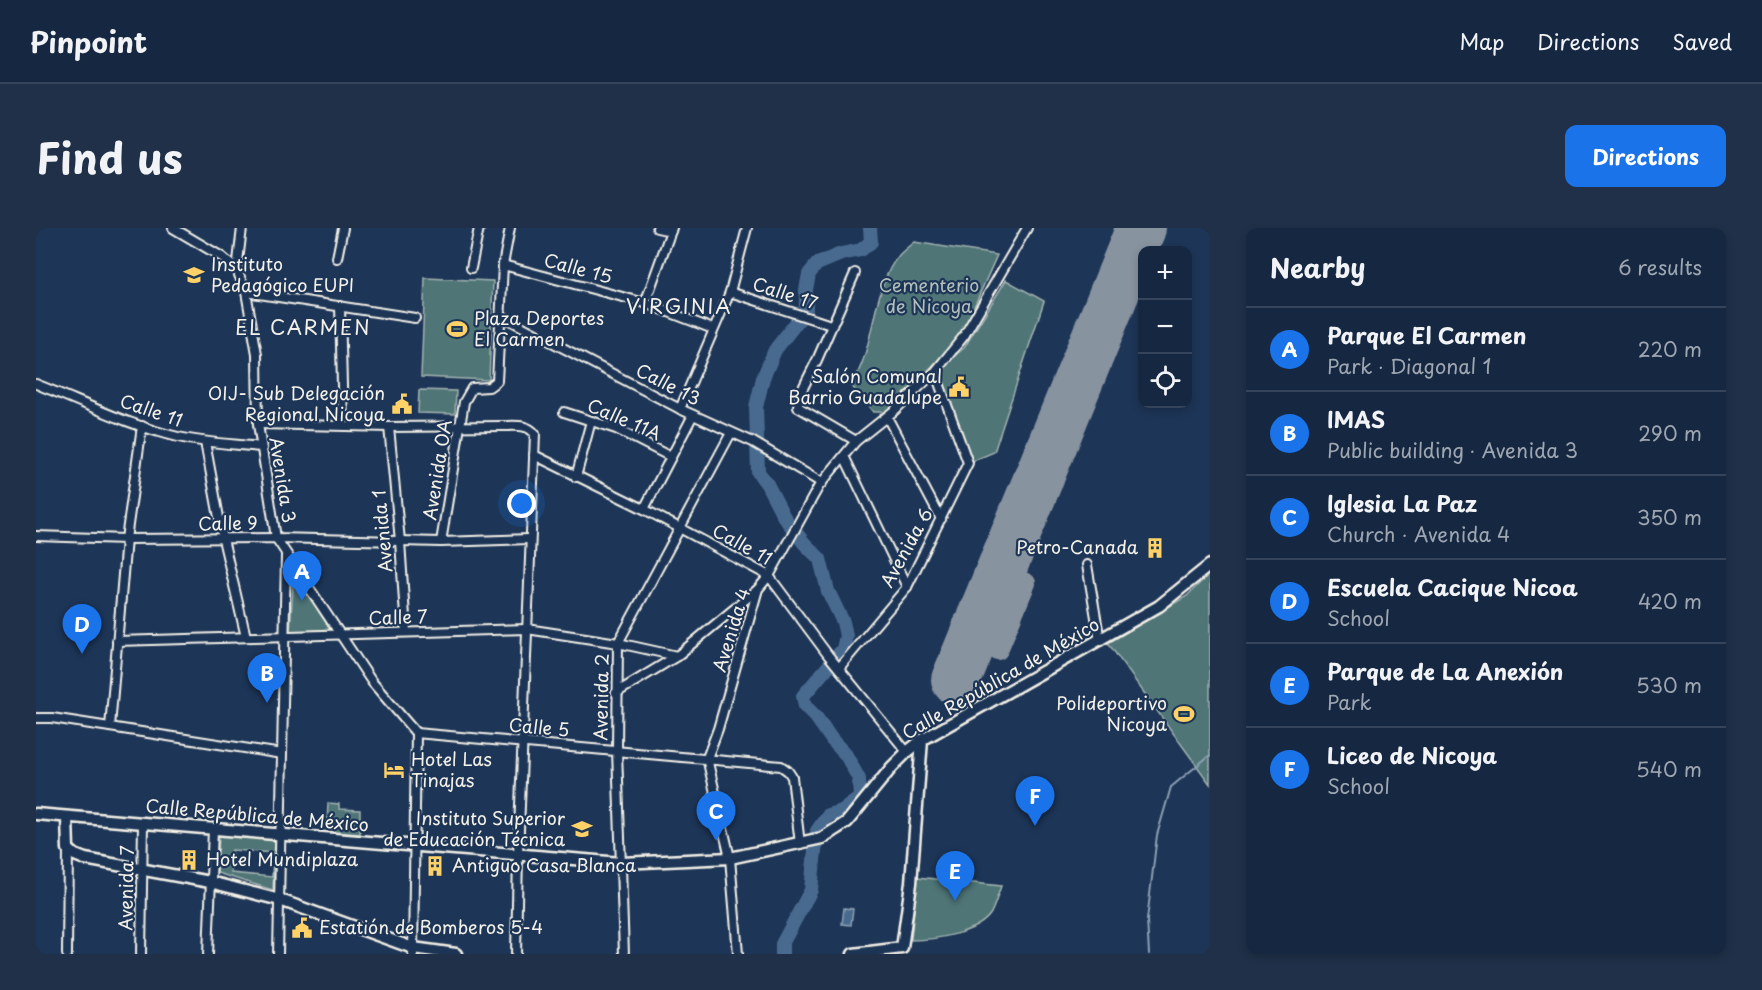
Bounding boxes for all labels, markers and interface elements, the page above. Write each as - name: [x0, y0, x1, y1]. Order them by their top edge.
- text: Pinpoint: [30, 20, 147, 63]
- text: Map: [1459, 25, 1504, 57]
- text: Directions: [1537, 25, 1639, 57]
- text: Saved: [1672, 25, 1732, 57]
- text: Find us: [36, 125, 183, 188]
- button: Directions: [1565, 125, 1726, 187]
- street label: Calle 15: [541, 245, 616, 290]
- map controls: [1138, 246, 1192, 408]
- button: +: [1138, 246, 1192, 300]
- text: Nearby: [1270, 248, 1365, 287]
- place label: Instituto Pedagógico EUPI: [211, 250, 354, 298]
- text: 6 results: [1618, 252, 1702, 282]
- school or university icon: Instituto Pedagógico EUPI: [182, 263, 206, 287]
- street label: Calle 17: [749, 269, 822, 316]
- park label: Cementerio de Nicoya: [879, 271, 979, 319]
- district label: VIRGINIA: [626, 291, 732, 321]
- button: −: [1138, 300, 1192, 354]
- place label: Plaza Deportes El Carmen: [474, 304, 604, 352]
- district label: EL CARMEN: [235, 312, 371, 342]
- sports icon: Plaza Deportes El Carmen: [445, 317, 469, 341]
- text: Parque El Carmen: [1327, 318, 1526, 351]
- text: A: [1282, 334, 1297, 364]
- text: 220 m: [1638, 334, 1702, 364]
- text: Park · Diagonal 1: [1327, 351, 1492, 381]
- button: locate: [1138, 354, 1192, 408]
- street label: Calle 13: [632, 356, 706, 411]
- place label: Salón Comunal Barrio Guadalupe: [788, 362, 942, 410]
- public building icon: Salón Comunal Barrio Guadalupe: [947, 375, 971, 399]
- place label: OIJ- Sub Delegación Regional Nicoya: [208, 379, 386, 427]
- street label: Calle 11: [117, 386, 186, 433]
- street label: Calle 11A: [583, 391, 666, 446]
- public building icon: OIJ- Sub Delegación Regional Nicoya: [390, 392, 414, 416]
- text: IMAS: [1327, 402, 1385, 435]
- street label: Avenida 0A: [415, 417, 458, 522]
- text: B: [1283, 418, 1296, 448]
- text: 290 m: [1638, 418, 1702, 448]
- street label: Avenida 3: [263, 435, 304, 525]
- text: Public building · Avenida 3: [1327, 435, 1578, 465]
- text: Iglesia La Paz: [1327, 486, 1477, 519]
- street label: Avenida 1: [364, 489, 399, 574]
- your location: [507, 489, 536, 518]
- text: C: [1282, 502, 1297, 532]
- text: 350 m: [1637, 502, 1702, 532]
- street label: Avenida 6: [873, 503, 939, 592]
- street label: Calle 9: [198, 508, 258, 537]
- street label: Calle 11: [708, 516, 778, 571]
- text: Church · Avenida 4: [1327, 519, 1510, 549]
- place label: Petro-Canada: [1016, 533, 1139, 560]
- building icon: Petro-Canada: [1143, 536, 1167, 560]
- pin: A: [282, 552, 322, 601]
- text: Escuela Cacique Nicoa: [1327, 570, 1578, 603]
- street label: Avenida 4: [705, 584, 756, 675]
- text: D: [1282, 586, 1297, 616]
- text: 420 m: [1638, 586, 1702, 616]
- street label: Calle 7: [368, 602, 428, 631]
- text: School: [1327, 603, 1390, 633]
- pin: D: [62, 604, 102, 654]
- street label: Calle República de México: [896, 610, 1104, 745]
- street label: Avenida 2: [586, 653, 615, 741]
- pin: B: [248, 654, 286, 703]
- text: Parque de La Anexión: [1327, 654, 1563, 687]
- text: E: [1283, 670, 1296, 700]
- text: 530 m: [1636, 670, 1702, 700]
- text: Park: [1327, 687, 1372, 717]
- place label: Polideportivo Nicoya: [1056, 689, 1168, 737]
- sports icon: Polideportivo Nicoya: [1172, 702, 1196, 726]
- street label: Calle 5: [508, 710, 570, 743]
- text: Liceo de Nicoya: [1327, 738, 1497, 771]
- place label: Hotel Las Tinajas: [411, 745, 492, 793]
- text: F: [1284, 754, 1295, 784]
- text: 540 m: [1636, 754, 1702, 784]
- hotel icon: Hotel Las Tinajas: [382, 758, 406, 782]
- text: School: [1327, 771, 1390, 801]
- pin: F: [1016, 776, 1054, 826]
- street label: Calle República de México: [144, 791, 370, 838]
- pin: C: [696, 792, 736, 841]
- place label: Instituto Superior de Educación Técnica: [383, 804, 566, 852]
- school or university icon: Instituto Superior de Educación Técnica: [570, 817, 594, 841]
- street label: Avenida 7: [111, 845, 140, 931]
- place label: Hotel Mundiplaza: [206, 845, 359, 872]
- building icon: Hotel Mundiplaza: [177, 848, 201, 872]
- place label: Antiguo Casa Blanca: [452, 851, 637, 878]
- pin: E: [936, 852, 974, 901]
- building icon: Antiguo Casa Blanca: [423, 854, 447, 878]
- place label: Estatión de Bomberos 5-4: [319, 913, 543, 940]
- public building icon: Estatión de Bomberos 5-4: [290, 916, 314, 940]

